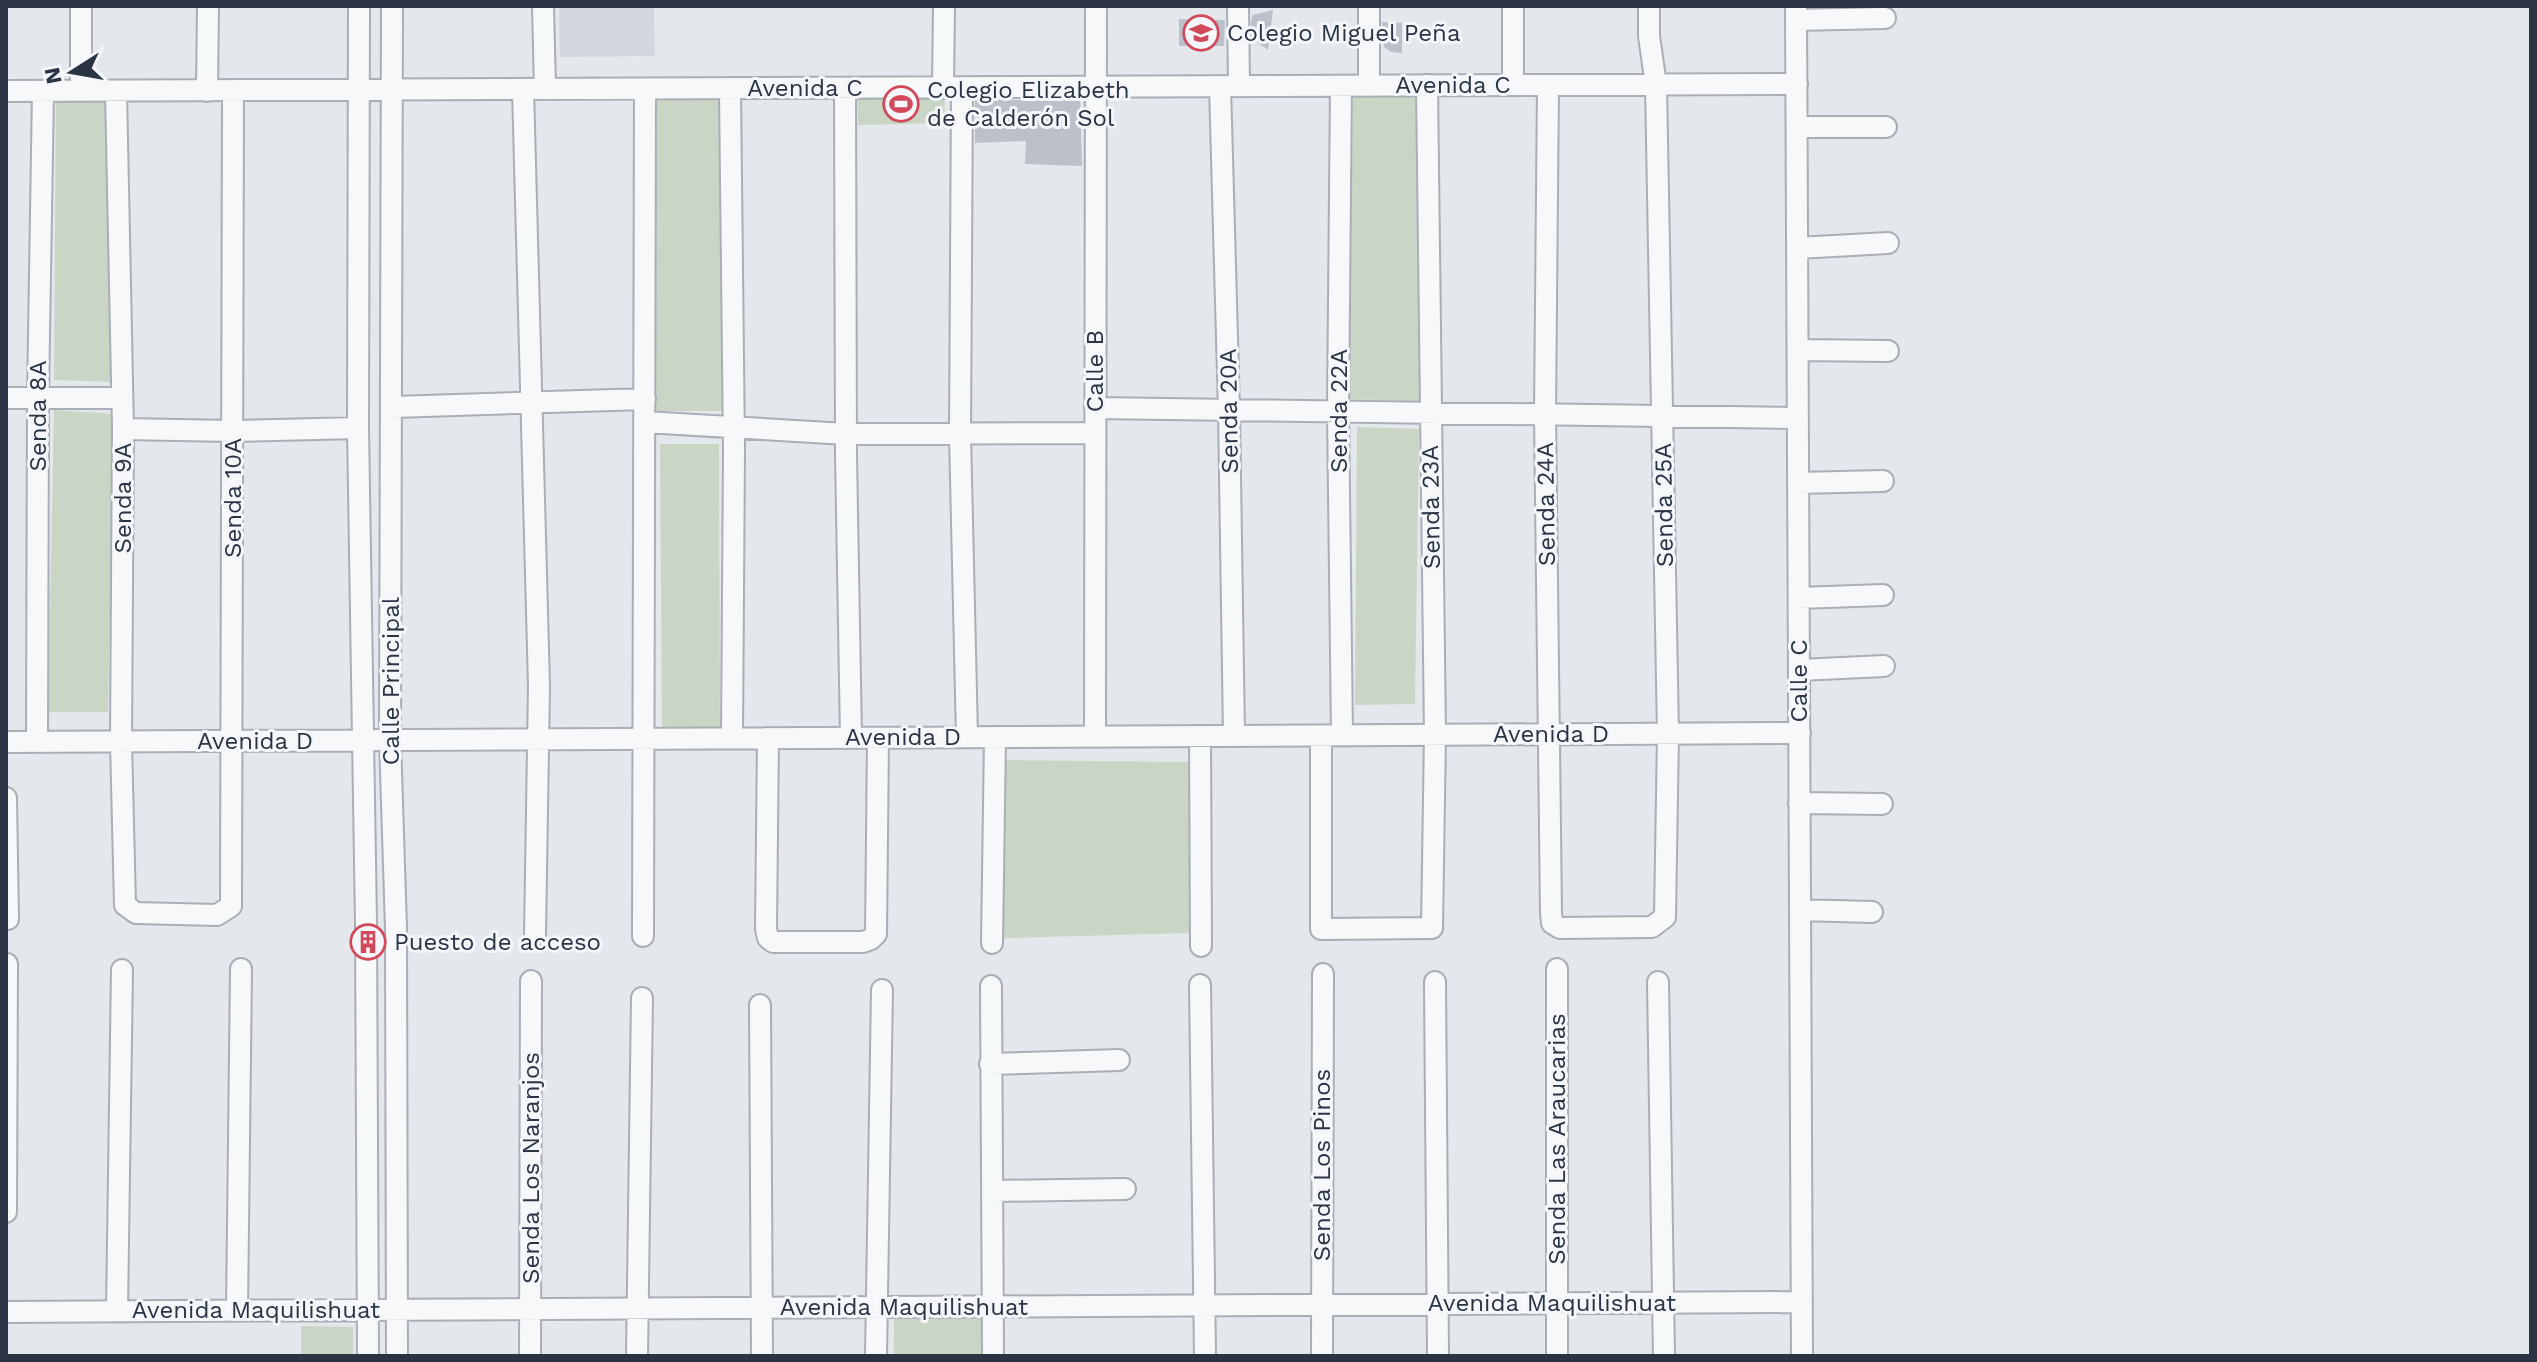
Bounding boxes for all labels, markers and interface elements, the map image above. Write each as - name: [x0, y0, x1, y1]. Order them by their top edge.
- school or university icon: Colegio Miguel Peña: [1182, 14, 1220, 52]
- place label: Colegio Miguel Peña: [1227, 19, 1461, 47]
- north arrow: [32, 32, 112, 112]
- text: N: [39, 65, 67, 86]
- street label: Avenida C: [1395, 71, 1511, 99]
- street label: Avenida C: [747, 74, 863, 102]
- place label: Colegio Elizabeth de Calderón Sol: [927, 76, 1130, 132]
- sports icon: Colegio Elizabeth de Calderón Sol: [882, 85, 920, 123]
- street label: Calle B: [1081, 330, 1109, 412]
- street label: Senda 20A: [1214, 348, 1244, 474]
- street label: Senda 22A: [1325, 349, 1353, 473]
- street label: Senda 8A: [24, 360, 52, 471]
- street label: Senda 10A: [219, 438, 247, 558]
- street label: Senda 9A: [109, 442, 137, 553]
- street label: Senda 24A: [1531, 442, 1561, 566]
- street label: Senda 25A: [1649, 443, 1679, 567]
- street label: Senda 23A: [1416, 445, 1446, 569]
- street label: Calle Principal: [377, 596, 405, 765]
- street label: Calle C: [1785, 639, 1813, 723]
- street label: Avenida D: [1493, 720, 1609, 748]
- street label: Avenida D: [845, 723, 961, 751]
- street label: Avenida D: [197, 727, 313, 755]
- building icon: Puesto de acceso: [349, 923, 387, 961]
- place label: Puesto de acceso: [394, 928, 601, 956]
- street label: Senda Las Araucarias: [1543, 1013, 1571, 1265]
- street label: Senda Los Naranjos: [517, 1052, 545, 1284]
- street label: Senda Los Pinos: [1308, 1069, 1336, 1261]
- street label: Avenida Maquilishuat: [1428, 1289, 1676, 1317]
- street label: Avenida Maquilishuat: [780, 1293, 1028, 1321]
- street label: Avenida Maquilishuat: [132, 1296, 380, 1324]

